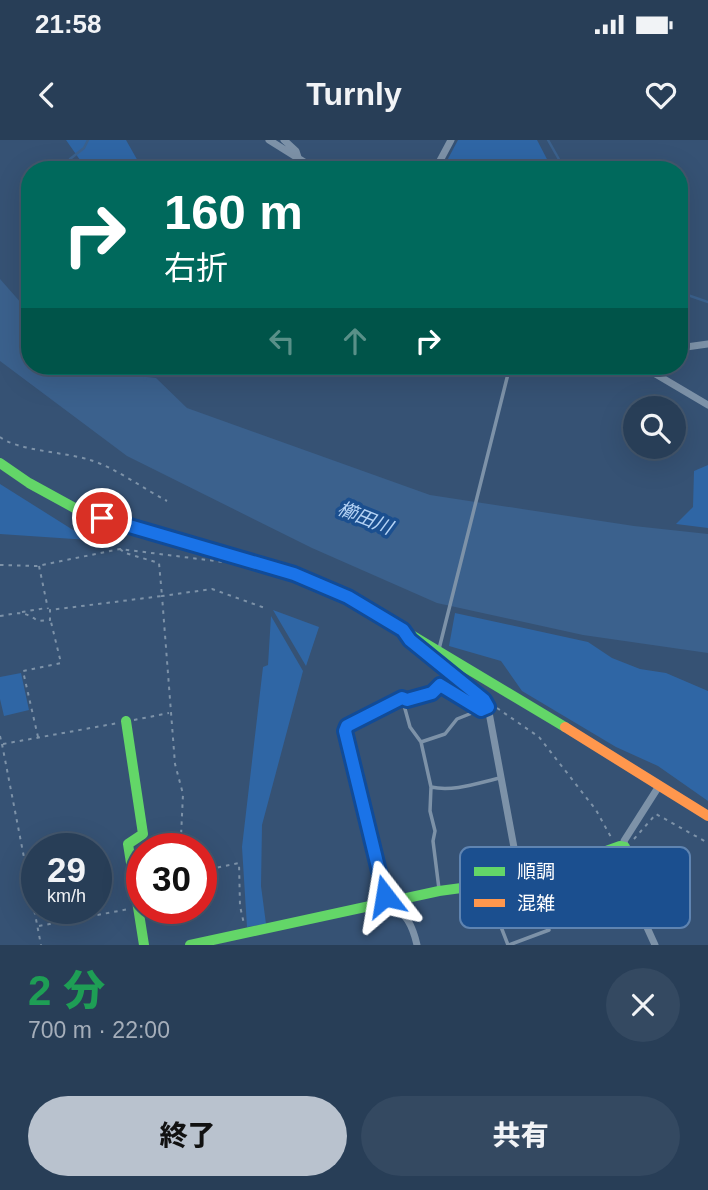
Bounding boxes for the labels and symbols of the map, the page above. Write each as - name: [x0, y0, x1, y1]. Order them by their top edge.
- pin: [72, 488, 132, 548]
- water label: 櫛田川: [335, 498, 397, 539]
- speed limit sign: 30: [126, 833, 217, 924]
- legend: [460, 847, 690, 928]
- position arrow: [348, 859, 422, 933]
- text: 順調: [517, 861, 555, 882]
- text: 混雑: [517, 893, 555, 914]

